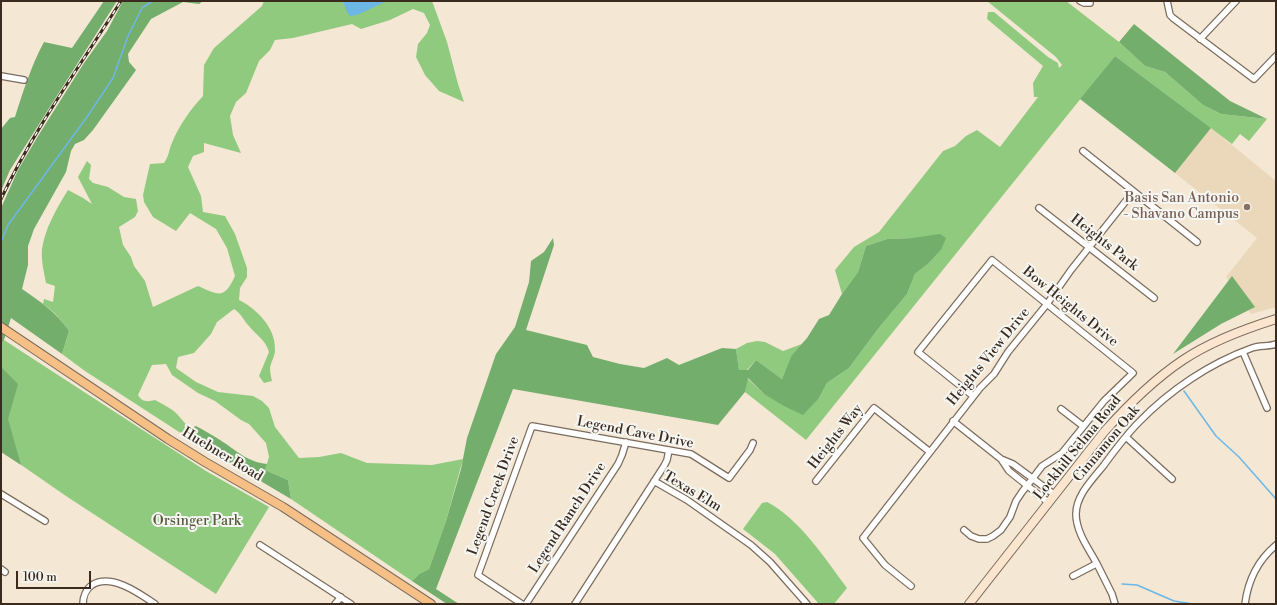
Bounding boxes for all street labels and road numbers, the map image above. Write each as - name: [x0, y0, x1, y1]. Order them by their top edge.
- street label: Heights Park: [1067, 211, 1141, 275]
- street label: Bow Heights Drive: [1019, 263, 1121, 351]
- street label: Heights View Drive: [944, 304, 1034, 410]
- street label: Lockhill Selma Road: [1031, 392, 1125, 504]
- street label: Heights Way: [805, 401, 867, 473]
- street label: Cinnamon Oak: [1070, 402, 1144, 486]
- street label: Legend Cave Drive: [575, 413, 695, 453]
- street label: Huebner Road: [179, 424, 265, 486]
- street label: Legend Creek Drive: [465, 434, 523, 558]
- street label: Legend Ranch Drive: [526, 459, 610, 577]
- street label: Texas Elm: [660, 468, 724, 516]

